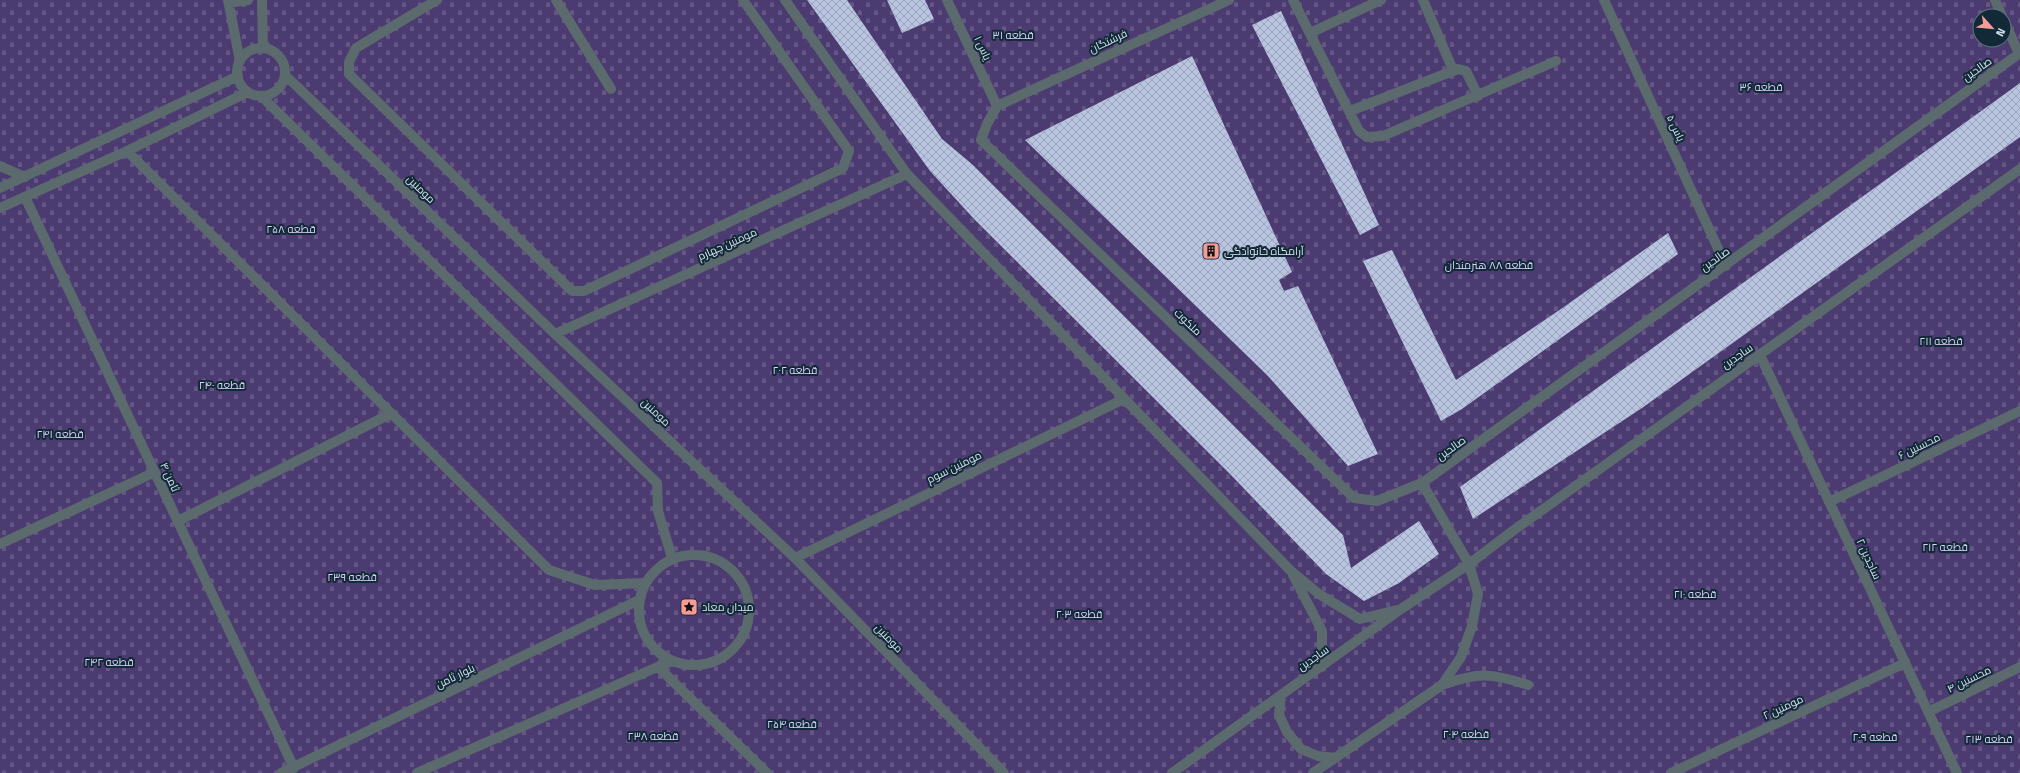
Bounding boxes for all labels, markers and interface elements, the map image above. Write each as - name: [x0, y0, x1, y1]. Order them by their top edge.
- north arrow: [1972, 8, 2012, 48]
- street label: فرشتگان: [1086, 25, 1130, 57]
- text: N: [1992, 26, 2010, 40]
- park label: قطعه ۳۱: [992, 27, 1034, 43]
- street label: یاس ۱: [970, 33, 996, 63]
- street label: صالحین: [1959, 53, 1995, 85]
- park label: قطعه ۳۶: [1739, 79, 1783, 95]
- street label: یاس ۵: [1663, 112, 1689, 144]
- street label: مومنین: [403, 171, 439, 207]
- park label: قطعه ۲۵۸: [266, 221, 316, 237]
- street label: مومنین چهارم: [695, 224, 759, 264]
- building icon: آرامگاه خانوادگی: [1201, 241, 1221, 261]
- place label: آرامگاه خانوادگی: [1224, 243, 1304, 259]
- street label: صالحین: [1697, 243, 1733, 275]
- park label: قطعه ۸۸ هنرمندان: [1445, 257, 1533, 273]
- street label: ملکوت: [1171, 305, 1205, 339]
- park label: قطعه ۲۱۱: [1919, 333, 1963, 349]
- street label: ساجدین: [1718, 339, 1756, 373]
- park label: قطعه ۲۰۲: [772, 362, 818, 378]
- park label: قطعه ۲۴۰: [199, 377, 245, 393]
- street label: مومنین: [638, 394, 674, 430]
- park label: قطعه ۲۴۱: [36, 426, 84, 442]
- street label: محسنین ۶: [1895, 429, 1943, 463]
- street label: صالحین: [1433, 432, 1469, 464]
- street label: مومنین سوم: [924, 447, 984, 487]
- street label: ثامن ۴: [156, 460, 184, 494]
- street label: ساجدین ۲: [1853, 536, 1885, 582]
- park label: قطعه ۲۱۲: [1922, 539, 1968, 555]
- park label: قطعه ۲۳۹: [327, 569, 377, 585]
- park label: قطعه ۲۱۰: [1674, 586, 1716, 602]
- place icon: میدان معاد: [679, 597, 699, 617]
- place label: میدان معاد: [702, 599, 754, 615]
- park label: قطعه ۲۰۳: [1056, 606, 1102, 622]
- street label: مومنین: [871, 620, 907, 656]
- street label: ساجدین: [1294, 641, 1332, 675]
- park label: قطعه ۲۴۲: [84, 654, 134, 670]
- street label: بلوار ثامن: [433, 660, 477, 692]
- street label: محسنین ۴: [1944, 661, 1994, 697]
- street label: مومنین ۲: [1760, 691, 1806, 723]
- park label: قطعه ۲۵۴: [767, 716, 817, 732]
- park label: قطعه ۲۰۴: [1443, 726, 1489, 742]
- park label: قطعه ۲۳۸: [628, 728, 678, 744]
- park label: قطعه ۲۰۹: [1853, 729, 1897, 745]
- park label: قطعه ۲۱۳: [1965, 731, 2013, 747]

